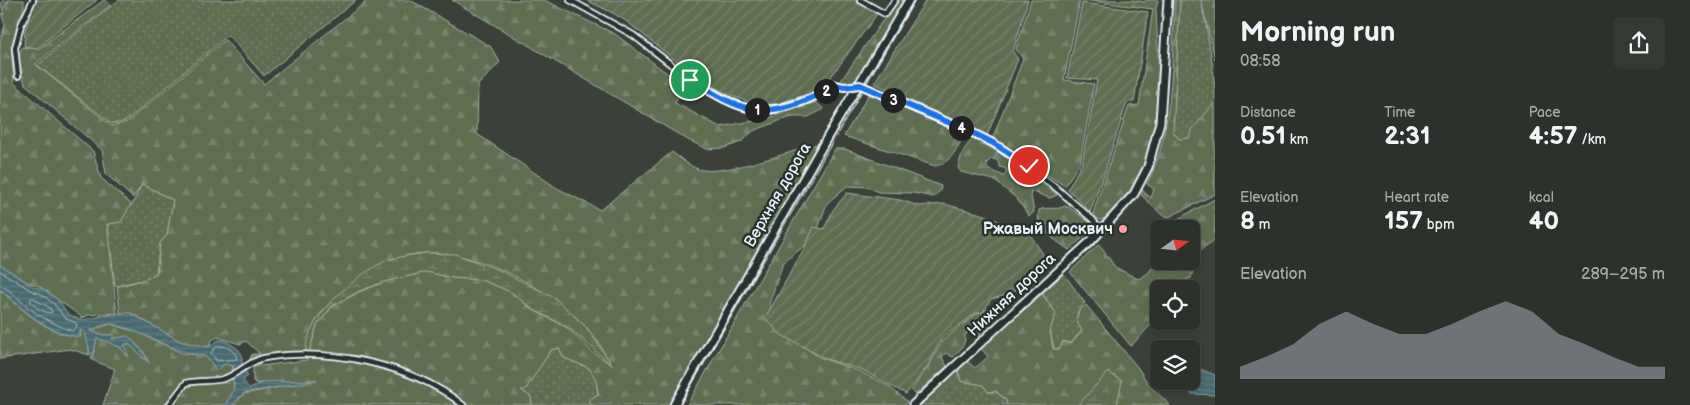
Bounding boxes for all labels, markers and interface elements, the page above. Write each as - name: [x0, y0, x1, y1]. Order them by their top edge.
- text: Morning run: [1240, 16, 1395, 49]
- button: share: [1613, 17, 1665, 69]
- text: 08:58: [1240, 52, 1280, 71]
- pin: [669, 59, 711, 101]
- icon: arrive: [676, 66, 704, 94]
- pin: 2: [814, 78, 838, 104]
- text: 2: [822, 83, 831, 100]
- pin: 3: [880, 88, 906, 112]
- text: 3: [889, 92, 898, 109]
- pin: 1: [744, 98, 770, 122]
- text: 1: [755, 102, 760, 119]
- text: Distance: [1240, 104, 1296, 121]
- text: Time: [1384, 104, 1415, 121]
- text: Pace: [1529, 104, 1561, 121]
- pin: 4: [948, 116, 974, 140]
- text: 4: [957, 120, 966, 137]
- text: 0.51: [1240, 121, 1286, 152]
- text: 2:31: [1384, 121, 1430, 152]
- text: 4:57: [1529, 121, 1578, 152]
- text: km: [1286, 131, 1308, 148]
- text: /km: [1578, 131, 1606, 148]
- street label: Верхняя дорога: [741, 139, 816, 250]
- pin: [1008, 145, 1050, 187]
- icon: check: [1015, 152, 1043, 180]
- text: Elevation: [1240, 189, 1298, 206]
- text: Heart rate: [1384, 189, 1449, 206]
- text: kcal: [1529, 189, 1554, 206]
- text: 8: [1240, 206, 1255, 237]
- text: 157: [1384, 206, 1423, 237]
- text: 40: [1529, 206, 1559, 237]
- text: m: [1255, 216, 1270, 233]
- text: bpm: [1423, 216, 1454, 233]
- place label: Ржавый Москвич: [983, 220, 1113, 239]
- north arrow: [1150, 220, 1200, 270]
- map controls: [1150, 220, 1200, 390]
- marker: Ржавый Москвич: [1117, 223, 1129, 235]
- street label: Нижняя дорога: [964, 249, 1061, 341]
- text: Elevation: [1240, 265, 1307, 284]
- text: 289–295 m: [1581, 265, 1665, 284]
- button: locate: [1150, 280, 1200, 330]
- button: layers: [1150, 340, 1200, 390]

